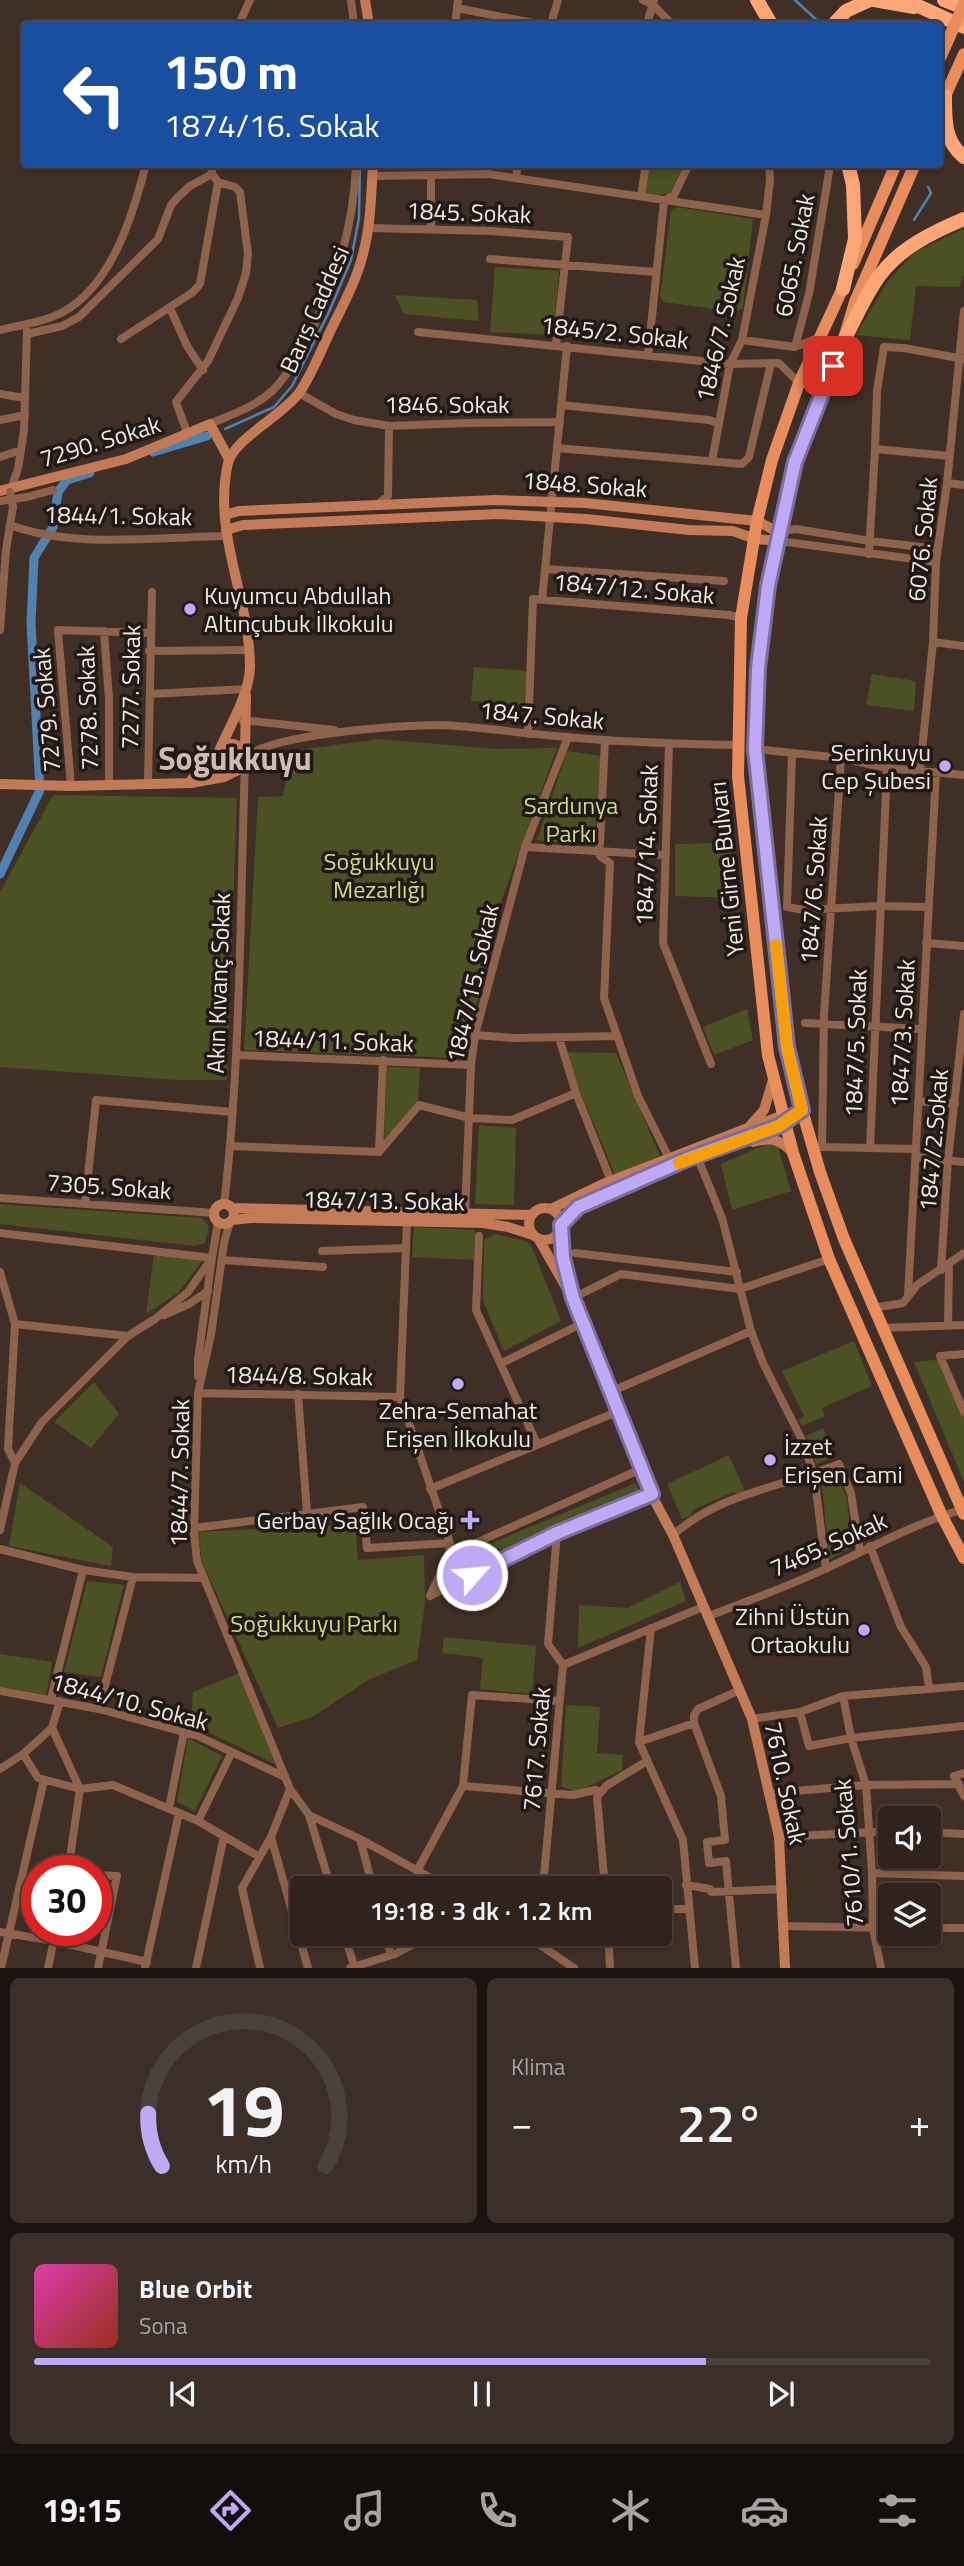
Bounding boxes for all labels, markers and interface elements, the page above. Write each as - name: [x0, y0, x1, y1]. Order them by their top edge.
- text: 150 m: [164, 33, 298, 108]
- icon: left: [49, 49, 140, 140]
- text: 1874/16. Sokak: [164, 101, 380, 149]
- street label: 6065. Sokak: [764, 190, 824, 320]
- street label: 1845. Sokak: [406, 192, 533, 232]
- street label: Barış Caddesi: [270, 240, 358, 378]
- street label: 1846/7. Sokak: [686, 252, 754, 405]
- street label: 1845/2. Sokak: [539, 306, 691, 358]
- pin: [803, 336, 863, 396]
- icon: arrive: [814, 347, 852, 385]
- street label: 1846. Sokak: [385, 386, 510, 422]
- street label: 7290. Sokak: [35, 405, 165, 476]
- street label: 1848. Sokak: [521, 462, 649, 506]
- street label: 6076. Sokak: [898, 475, 946, 603]
- street label: 1844/1. Sokak: [44, 496, 193, 534]
- street label: 1847/12. Sokak: [552, 563, 717, 613]
- place label: Kuyumcu Abdullah Altınçubuk İlkokulu: [204, 577, 394, 641]
- marker: Kuyumcu Abdullah Altınçubuk İlkokulu: [182, 601, 198, 617]
- street label: 7277. Sokak: [111, 624, 149, 750]
- street label: 7278. Sokak: [67, 644, 107, 771]
- street label: 7279. Sokak: [23, 646, 69, 774]
- street label: 1847. Sokak: [478, 692, 606, 738]
- district label: Soğukkuyu: [158, 734, 312, 782]
- place label: Serinkuyu Cep Şubesi: [821, 734, 931, 798]
- marker: Serinkuyu Cep Şubesi: [937, 758, 953, 774]
- street label: 1847/14. Sokak: [625, 763, 667, 926]
- street label: Yeni Girne Bulvarı: [699, 780, 753, 958]
- park label: Sardunya Parkı: [524, 787, 618, 851]
- street label: 1847/6. Sokak: [790, 814, 836, 965]
- park label: Soğukkuyu Mezarlığı: [324, 843, 434, 907]
- street label: Akın Kıvanç Sokak: [197, 892, 239, 1074]
- street label: 1847/15. Sokak: [436, 900, 508, 1066]
- street label: 1847/3. Sokak: [880, 958, 924, 1108]
- street label: 1847/5. Sokak: [834, 968, 876, 1118]
- street label: 1844/11. Sokak: [252, 1019, 415, 1061]
- street label: 1847/2.Sokak: [909, 1067, 957, 1213]
- street label: 7305. Sokak: [45, 1164, 173, 1208]
- street label: 1847/13. Sokak: [303, 1181, 466, 1219]
- street label: 1844/8. Sokak: [225, 1356, 374, 1394]
- marker: Zehra-Semahat Erişen İlkokulu: [450, 1376, 466, 1392]
- place label: Zehra-Semahat Erişen İlkokulu: [379, 1392, 538, 1456]
- street label: 1844/7. Sokak: [160, 1398, 198, 1547]
- place label: İzzet Erişen Cami: [784, 1428, 903, 1492]
- marker: İzzet Erişen Cami: [762, 1452, 778, 1468]
- place label: Gerbay Sağlık Ocağı: [257, 1502, 454, 1538]
- street label: 7465. Sokak: [764, 1502, 893, 1586]
- marker: Gerbay Sağlık Ocağı: [460, 1510, 480, 1530]
- position arrow: [435, 1538, 509, 1612]
- place label: Zihni Üstün Ortaokulu: [735, 1598, 850, 1662]
- park label: Soğukkuyu Parkı: [230, 1605, 398, 1641]
- marker: Zihni Üstün Ortaokulu: [856, 1622, 872, 1638]
- street label: 1844/10. Sokak: [47, 1663, 213, 1739]
- street label: 7617. Sokak: [513, 1685, 559, 1813]
- street label: 7610. Sokak: [755, 1718, 817, 1848]
- street label: 7610/1. Sokak: [824, 1777, 872, 1928]
- map controls: [878, 1806, 941, 1946]
- button: sound: [878, 1806, 941, 1869]
- speed limit sign: 30: [21, 1855, 112, 1946]
- button: layers: [878, 1883, 941, 1946]
- text: 19:18 · 3 dk · 1.2 km: [370, 1891, 592, 1930]
- text: Klima: [511, 2049, 565, 2084]
- text: 19: [203, 2055, 284, 2165]
- text: 22°: [677, 2083, 764, 2162]
- text: −: [511, 2094, 532, 2152]
- text: +: [909, 2094, 930, 2152]
- text: km/h: [215, 2145, 272, 2183]
- text: Blue Orbit: [139, 2269, 252, 2308]
- text: Sona: [139, 2308, 187, 2343]
- icon: previous: [164, 2375, 202, 2413]
- icon: pause: [463, 2375, 501, 2413]
- icon: next: [762, 2375, 800, 2413]
- text: 19:15: [42, 2486, 122, 2534]
- icon: directions: [206, 2486, 255, 2535]
- icon: music: [340, 2486, 389, 2535]
- icon: phone: [473, 2486, 522, 2535]
- icon: climate: [606, 2486, 655, 2535]
- icon: car: [740, 2486, 789, 2535]
- icon: filters: [873, 2486, 922, 2535]

